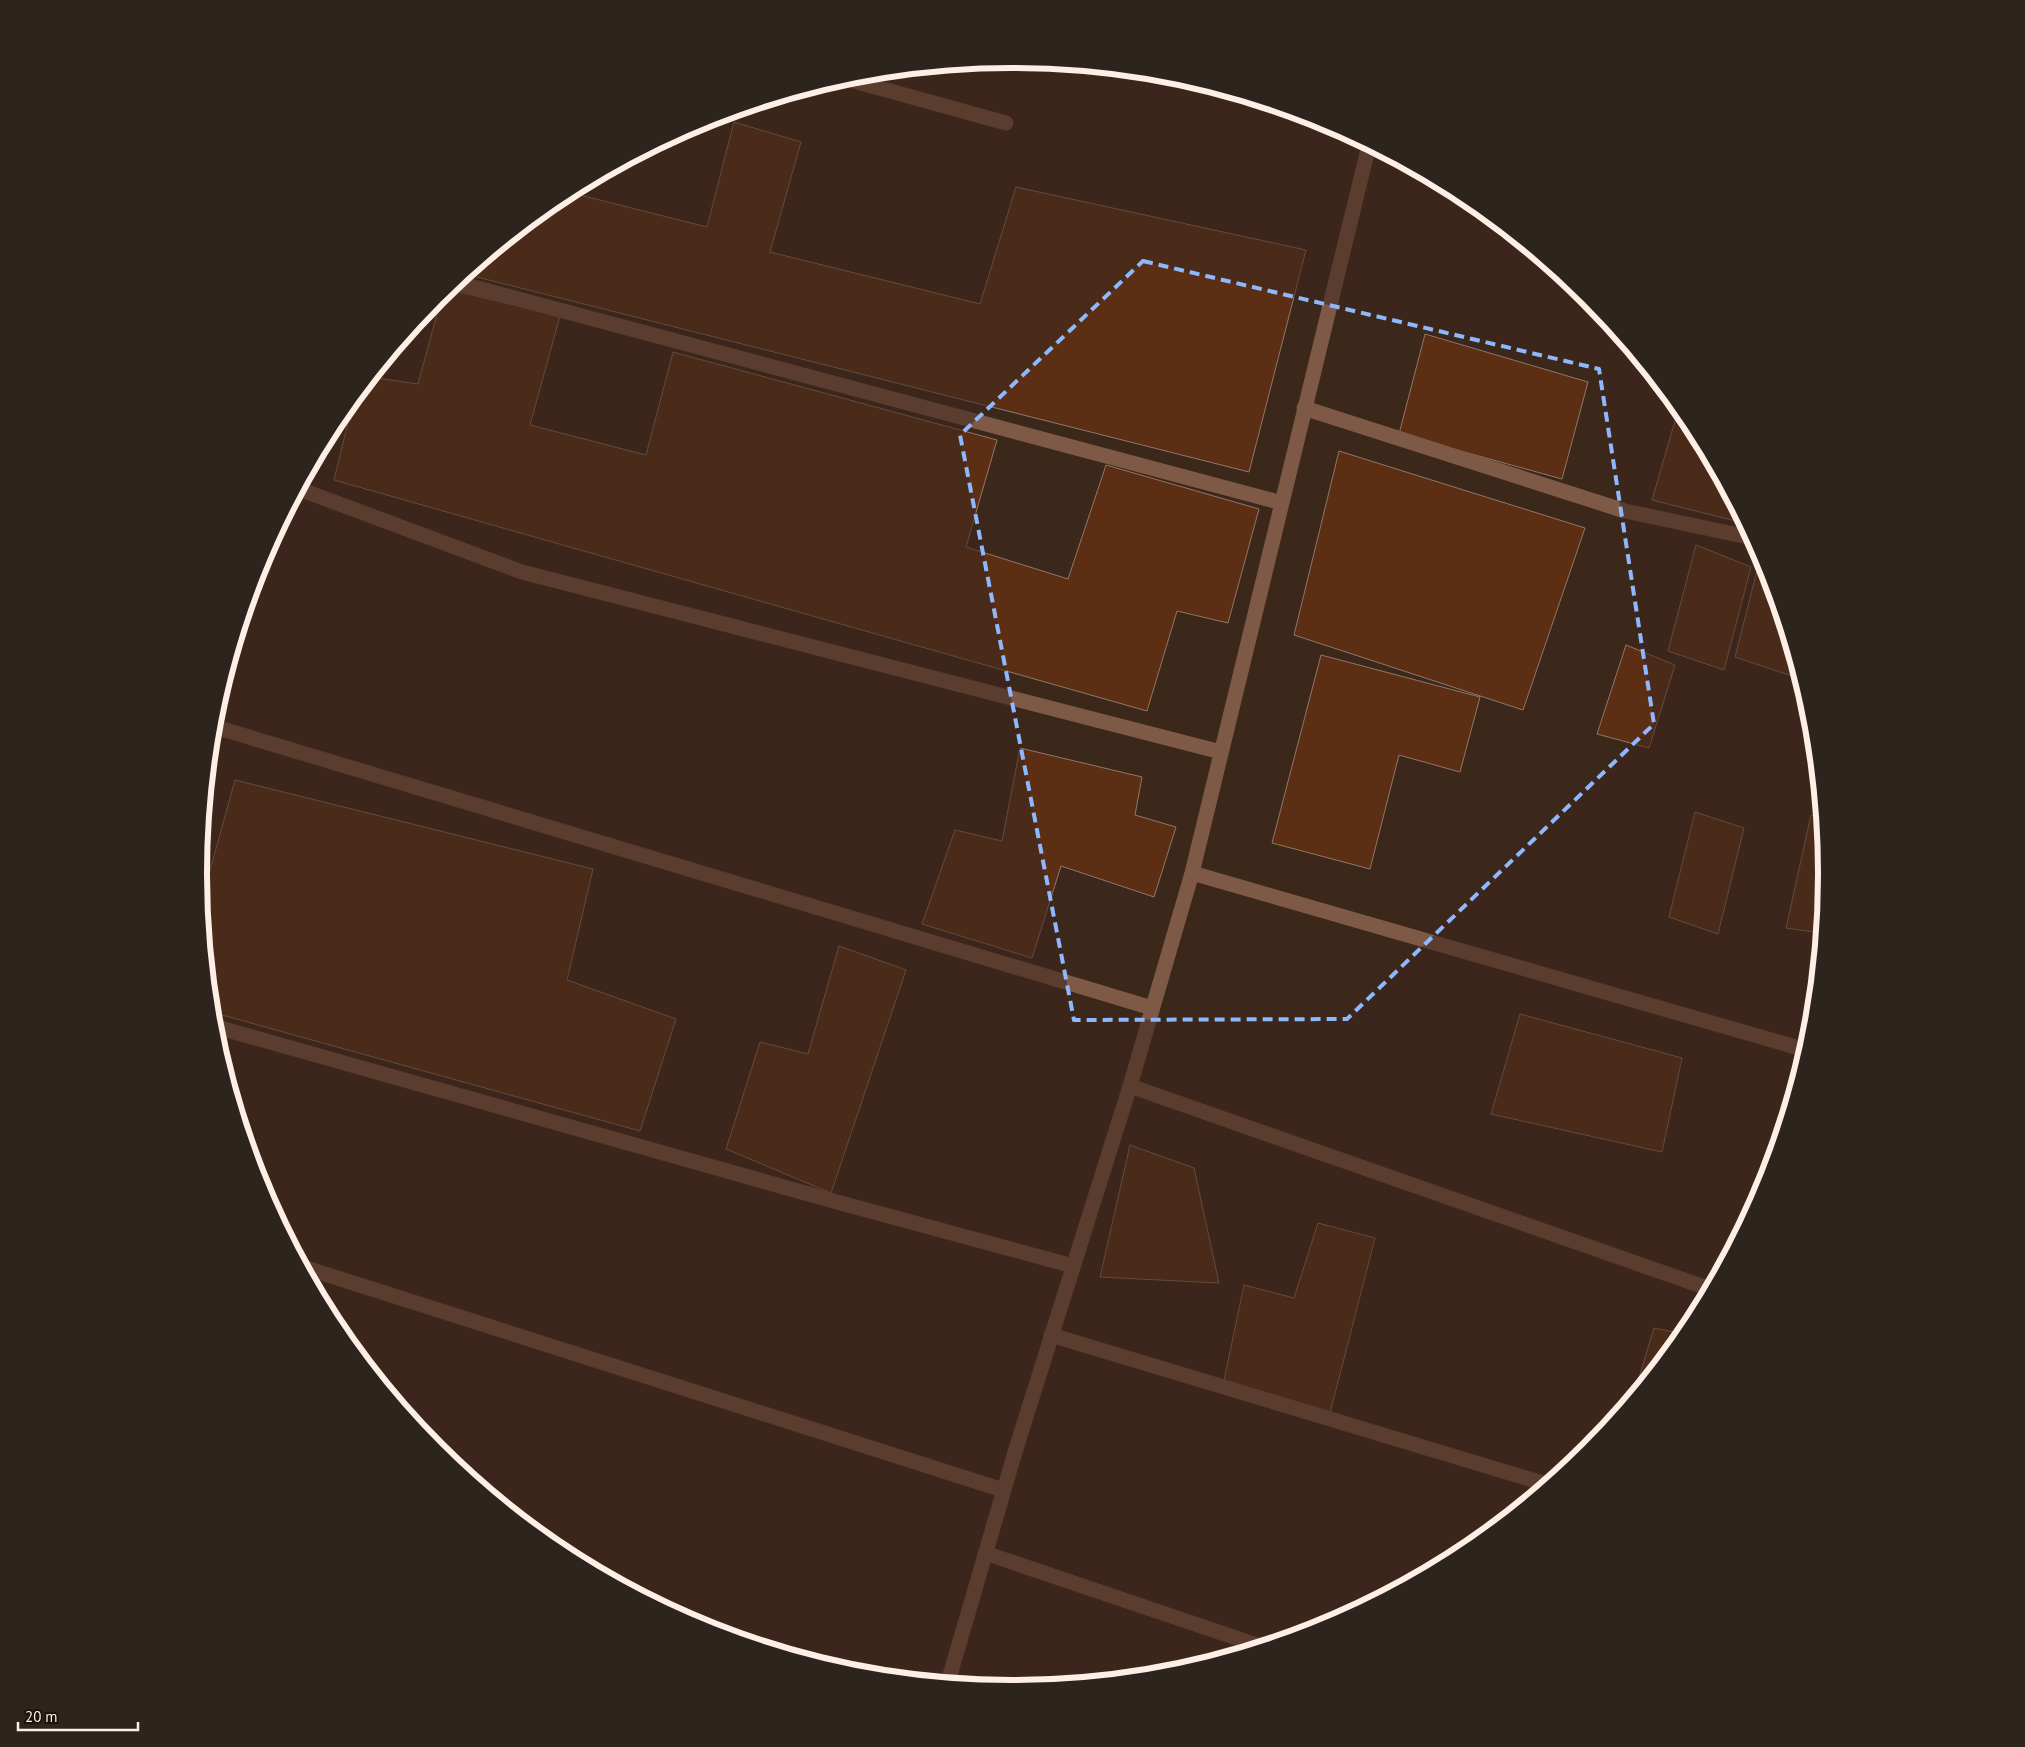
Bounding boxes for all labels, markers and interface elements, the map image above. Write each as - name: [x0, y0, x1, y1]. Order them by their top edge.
- scale bar: [18, 1700, 138, 1732]
- text: 20 m: [25, 1707, 58, 1726]

